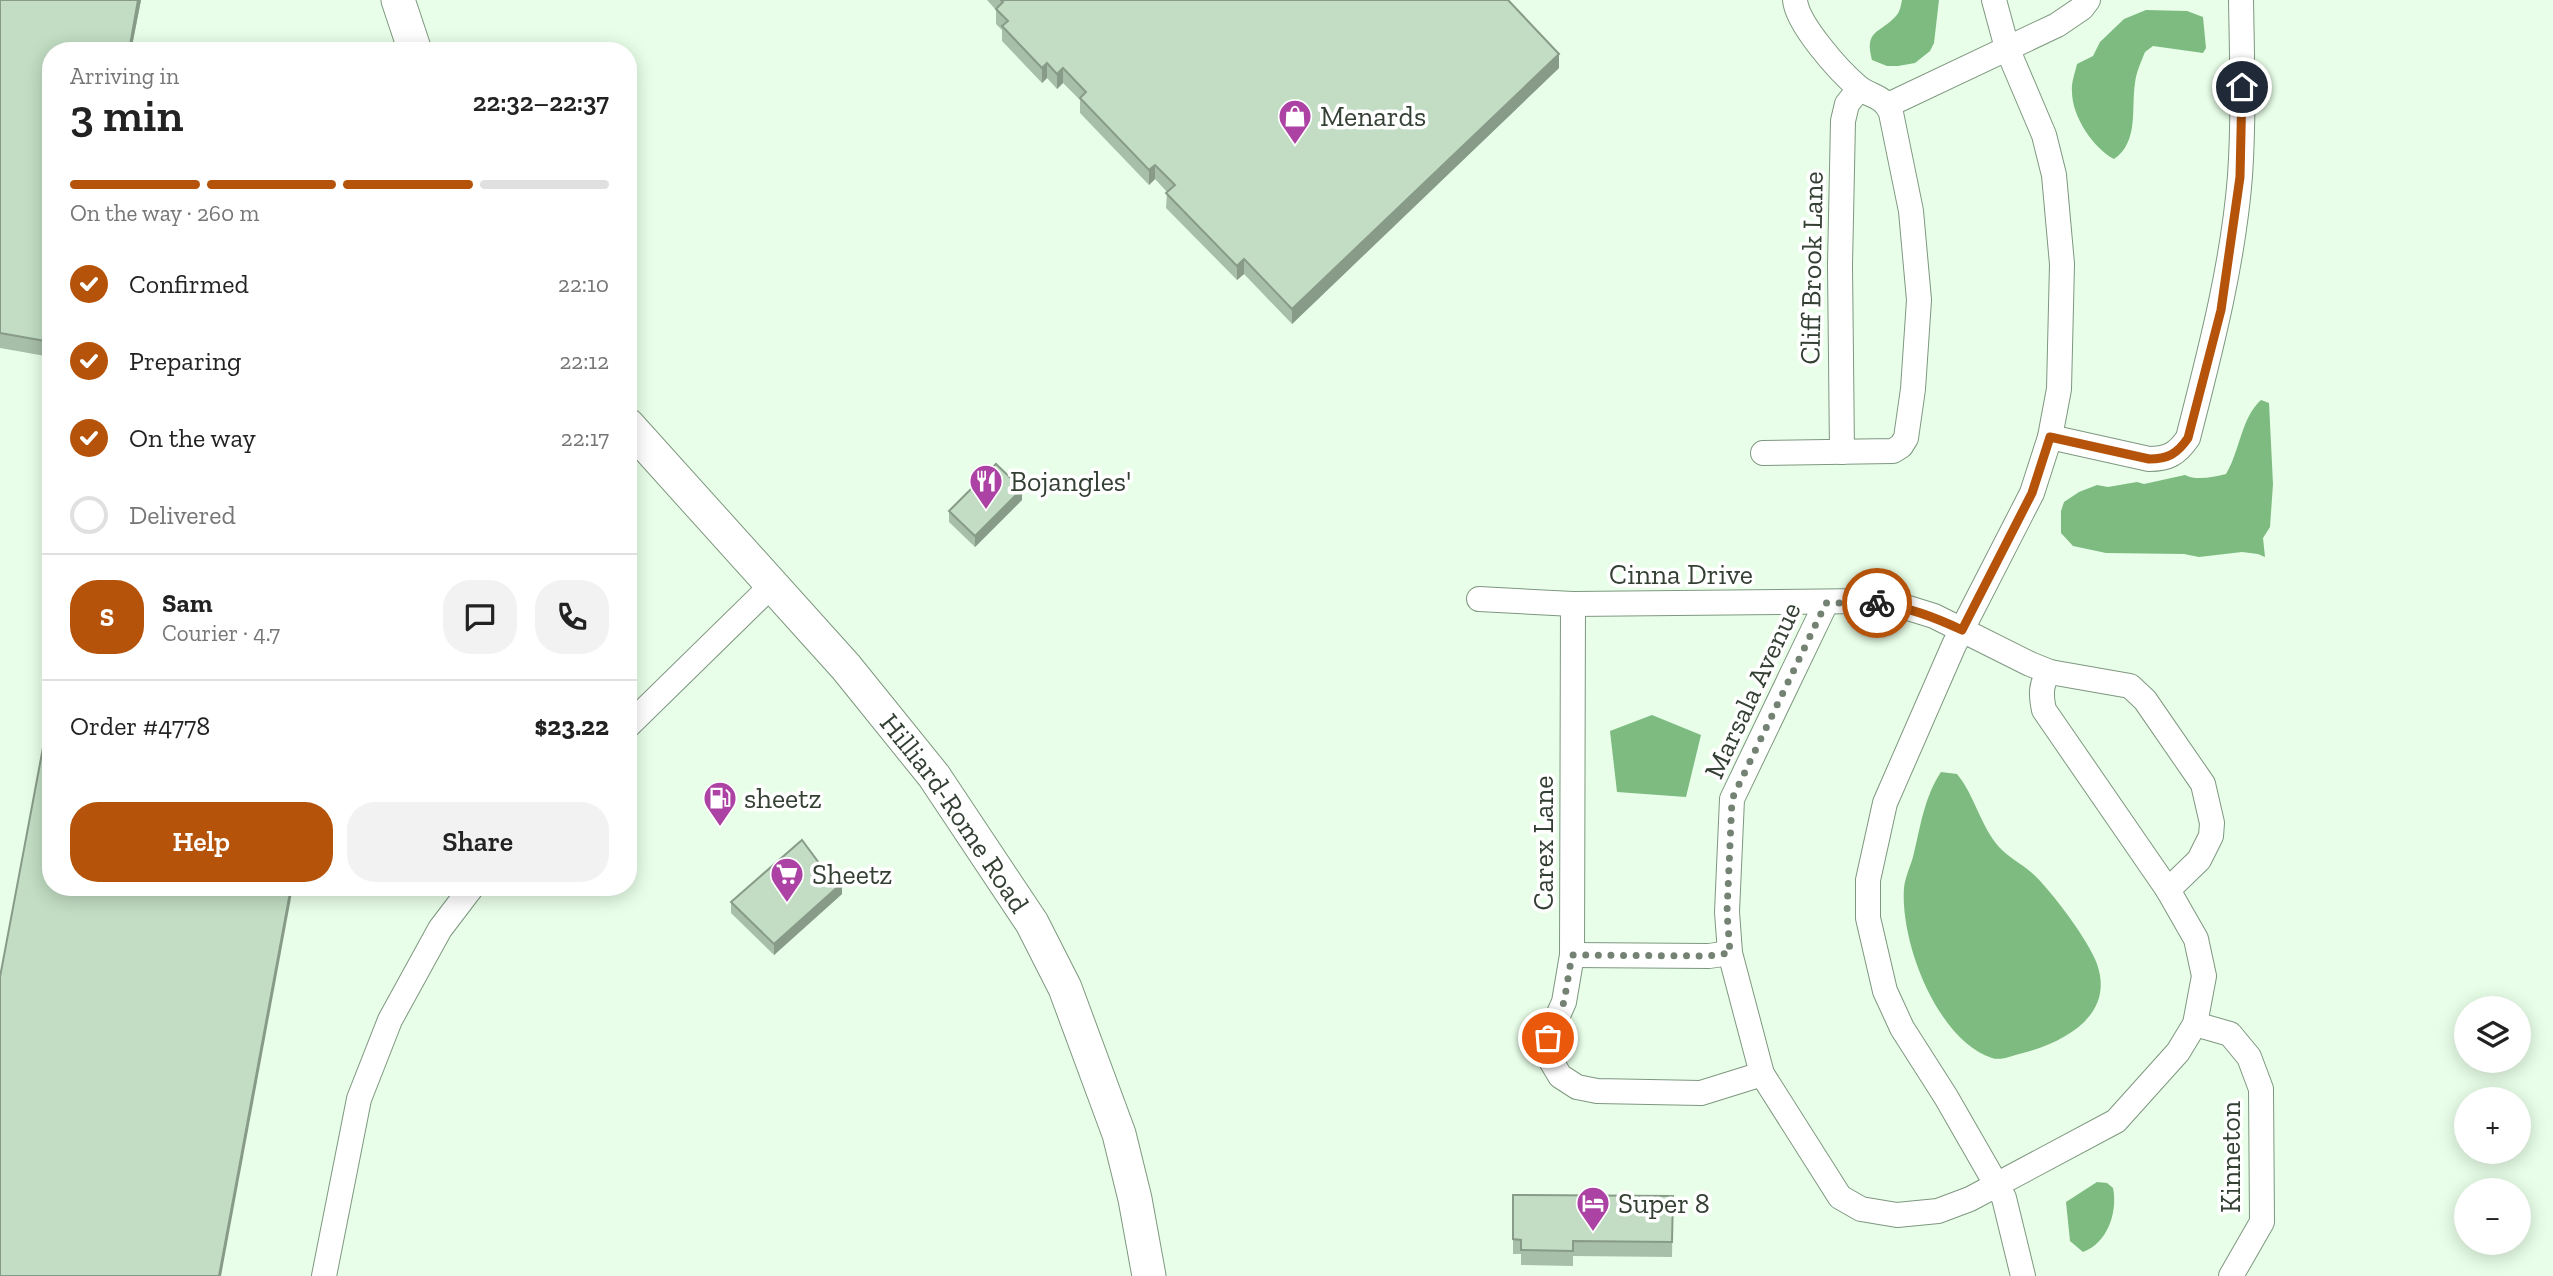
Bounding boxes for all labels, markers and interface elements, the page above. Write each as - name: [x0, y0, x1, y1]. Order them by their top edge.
- pin: [2212, 57, 2272, 117]
- text: Arriving in: [70, 62, 179, 90]
- icon: home: [2223, 68, 2261, 106]
- text: 22:32–22:37: [473, 86, 609, 118]
- text: 3 min: [70, 88, 183, 143]
- shop icon: Menards: [1276, 97, 1314, 146]
- place label: Menards: [1320, 100, 1426, 133]
- street label: Cliff Brook Lane: [1793, 171, 1830, 365]
- text: On the way · 260 m: [70, 199, 259, 227]
- icon: check: [70, 265, 108, 303]
- text: Confirmed: [129, 268, 249, 300]
- text: 22:10: [558, 270, 609, 298]
- icon: check: [70, 342, 108, 380]
- text: Preparing: [129, 345, 241, 377]
- text: 22:12: [559, 347, 609, 375]
- icon: check: [70, 419, 108, 457]
- text: On the way: [129, 422, 256, 454]
- text: 22:17: [561, 424, 609, 452]
- restaurant icon: Bojangles': [967, 462, 1005, 511]
- place label: Bojangles': [1010, 465, 1131, 498]
- text: Delivered: [129, 499, 236, 531]
- street label: Cinna Drive: [1609, 558, 1753, 591]
- courier: [1842, 568, 1912, 638]
- button: chat: [443, 580, 517, 654]
- button: phone: [535, 580, 609, 654]
- icon: bike: [1858, 584, 1896, 622]
- text: Sam: [162, 587, 212, 619]
- street label: Marsala Avenue: [1697, 597, 1808, 784]
- text: S: [100, 601, 114, 633]
- text: Courier · 4.7: [162, 619, 280, 647]
- street label: Hilliard-Rome Road: [873, 707, 1036, 919]
- text: Order #4778: [70, 710, 210, 742]
- text: $23.22: [535, 710, 609, 742]
- street label: Carex Lane: [1527, 776, 1560, 911]
- fuel station icon: sheetz: [701, 779, 739, 828]
- place label: sheetz: [744, 782, 822, 815]
- button: Help: [70, 802, 333, 882]
- button: Share: [347, 802, 609, 882]
- supermarket icon: Sheetz: [768, 855, 806, 904]
- place label: Sheetz: [812, 858, 892, 891]
- map controls: [2454, 996, 2531, 1255]
- button: layers: [2454, 996, 2531, 1073]
- pin: [1518, 1008, 1578, 1068]
- icon: bag: [1529, 1019, 1567, 1057]
- button: +: [2454, 1087, 2531, 1164]
- street label: Kinneton: [2214, 1101, 2247, 1213]
- button: −: [2454, 1178, 2531, 1255]
- hotel icon: Super 8: [1574, 1184, 1612, 1233]
- place label: Super 8: [1618, 1187, 1710, 1220]

